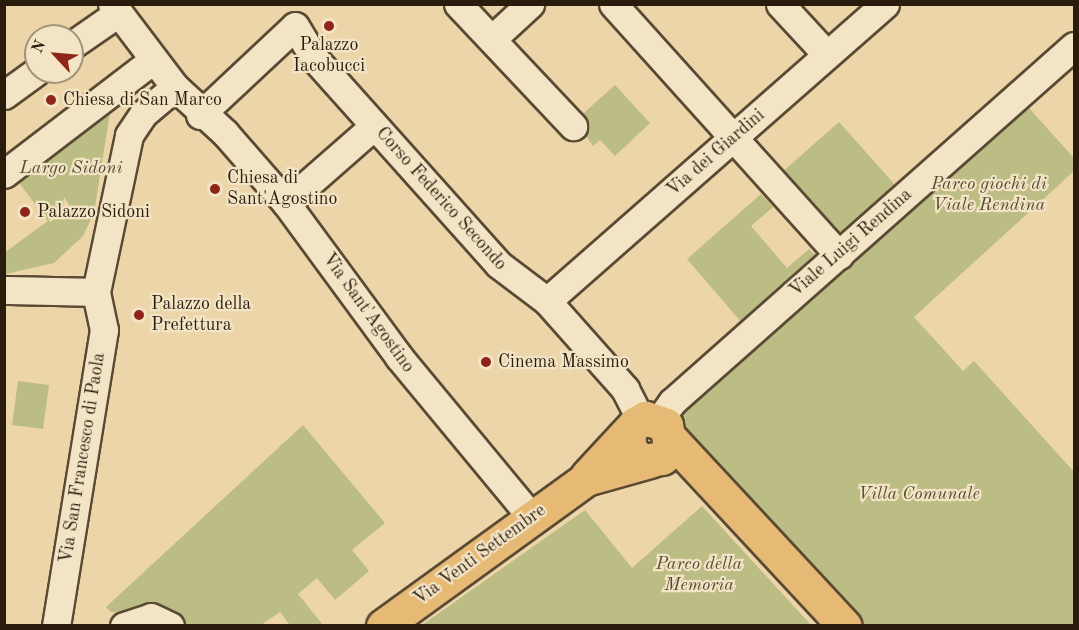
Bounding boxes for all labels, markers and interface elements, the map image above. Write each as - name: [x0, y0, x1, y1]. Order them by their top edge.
- marker: Palazzo Iacobucci: [322, 19, 336, 33]
- north arrow: [24, 24, 84, 84]
- place label: Palazzo Iacobucci: [293, 35, 365, 78]
- text: N: [30, 38, 49, 56]
- place label: Chiesa di San Marco: [63, 89, 222, 111]
- marker: Chiesa di San Marco: [44, 93, 58, 107]
- street label: Via dei Giardini: [663, 105, 769, 201]
- street label: Corso Federico Secondo: [371, 123, 511, 275]
- park label: Largo Sidoni: [20, 157, 122, 179]
- place label: Chiesa di Sant'Agostino: [227, 168, 337, 210]
- park label: Parco giochi di Viale Rendina: [931, 174, 1047, 216]
- marker: Chiesa di Sant'Agostino: [208, 182, 222, 196]
- street label: Viale Luigi Rendina: [785, 184, 917, 302]
- place label: Palazzo Sidoni: [37, 201, 150, 223]
- marker: Palazzo Sidoni: [18, 205, 32, 219]
- street label: Via Sant'Agostino: [317, 249, 419, 377]
- place label: Palazzo della Prefettura: [151, 294, 251, 336]
- marker: Palazzo della Prefettura: [132, 308, 146, 322]
- street label: Via San Francesco di Paola: [56, 351, 110, 565]
- place label: Cinema Massimo: [498, 351, 629, 373]
- marker: Cinema Massimo: [479, 355, 493, 369]
- park label: Villa Comunale: [858, 483, 980, 505]
- street label: Via Venti Settembre: [410, 500, 550, 610]
- park label: Parco della Memoria: [656, 554, 742, 596]

